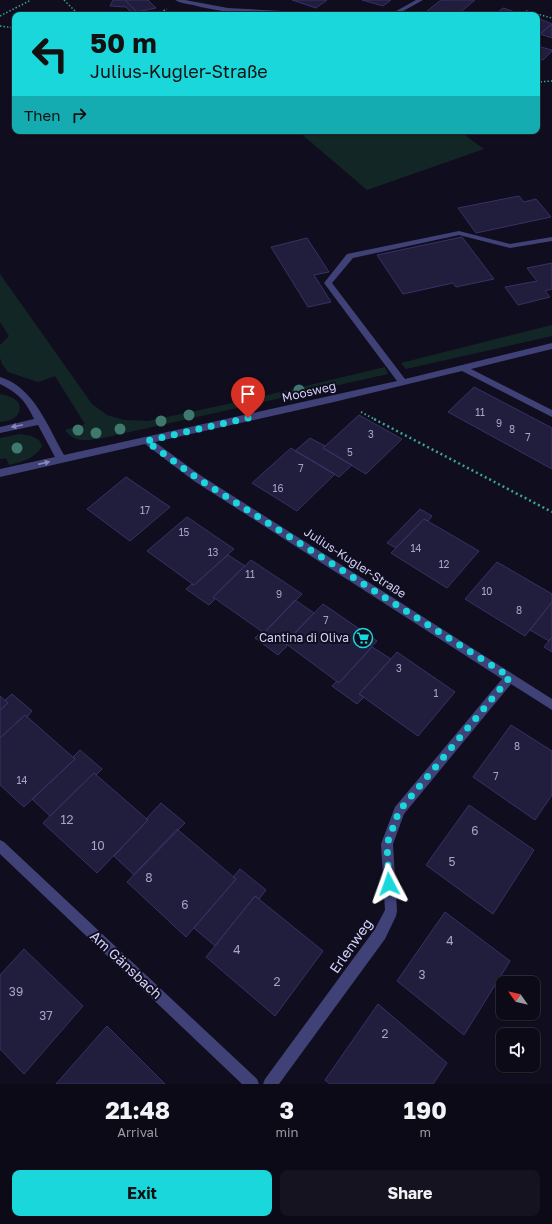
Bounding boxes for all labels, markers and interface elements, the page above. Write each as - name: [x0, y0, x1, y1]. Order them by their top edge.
- text: 50 m: [90, 26, 157, 59]
- icon: left: [24, 28, 76, 80]
- text: Julius-Kugler-Straße: [90, 60, 268, 82]
- icon: right: [68, 104, 90, 126]
- text: Then: [24, 106, 60, 124]
- pin: [231, 377, 265, 418]
- street label: Moosweg: [280, 378, 337, 405]
- icon: arrive: [237, 383, 259, 405]
- house number: 11: [475, 406, 485, 418]
- house number: 9: [496, 417, 502, 429]
- one-way arrow: [11, 423, 23, 429]
- house number: 8: [509, 423, 515, 435]
- house number: 3: [368, 428, 374, 440]
- house number: 7: [525, 431, 531, 443]
- house number: 5: [347, 446, 353, 458]
- one-way arrow: [38, 459, 50, 465]
- house number: 7: [298, 462, 304, 474]
- house number: 16: [273, 482, 283, 494]
- house number: 17: [140, 504, 150, 516]
- street label: Julius-Kugler-Straße: [301, 524, 409, 601]
- house number: 15: [179, 526, 190, 538]
- house number: 14: [411, 542, 421, 554]
- house number: 13: [208, 546, 218, 558]
- house number: 12: [439, 558, 450, 570]
- house number: 11: [245, 568, 255, 580]
- house number: 10: [481, 585, 493, 597]
- house number: 9: [276, 588, 282, 600]
- house number: 8: [516, 604, 522, 616]
- house number: 7: [323, 614, 329, 626]
- supermarket icon: Cantina di Oliva: [352, 627, 374, 649]
- place label: Cantina di Oliva: [259, 630, 349, 645]
- house number: 3: [396, 662, 402, 674]
- house number: 1: [434, 687, 439, 699]
- house number: 8: [514, 740, 520, 752]
- house number: 7: [493, 770, 499, 782]
- house number: 14: [17, 774, 27, 786]
- house number: 12: [61, 812, 73, 827]
- house number: 6: [471, 823, 479, 838]
- house number: 10: [91, 838, 105, 853]
- house number: 5: [449, 854, 456, 869]
- position arrow: [368, 863, 410, 905]
- house number: 8: [145, 870, 153, 885]
- house number: 6: [181, 897, 189, 912]
- street label: Erlenweg: [326, 915, 376, 976]
- street label: Am Gänsbach: [87, 927, 166, 1002]
- house number: 4: [446, 933, 454, 948]
- house number: 4: [233, 942, 241, 957]
- house number: 3: [418, 967, 426, 982]
- house number: 2: [274, 974, 281, 989]
- north arrow: [496, 976, 540, 1020]
- map controls: [496, 976, 540, 1072]
- house number: 39: [9, 984, 23, 999]
- house number: 37: [39, 1008, 53, 1023]
- house number: 2: [382, 1026, 389, 1041]
- button: sound: [496, 1028, 540, 1072]
- text: 21:48: [105, 1095, 170, 1124]
- text: 3: [280, 1095, 294, 1124]
- text: 190: [404, 1095, 447, 1124]
- text: Arrival: [117, 1124, 158, 1140]
- text: min: [275, 1124, 298, 1140]
- text: m: [419, 1124, 431, 1140]
- button: Exit: [12, 1170, 272, 1216]
- button: Share: [280, 1170, 540, 1216]

